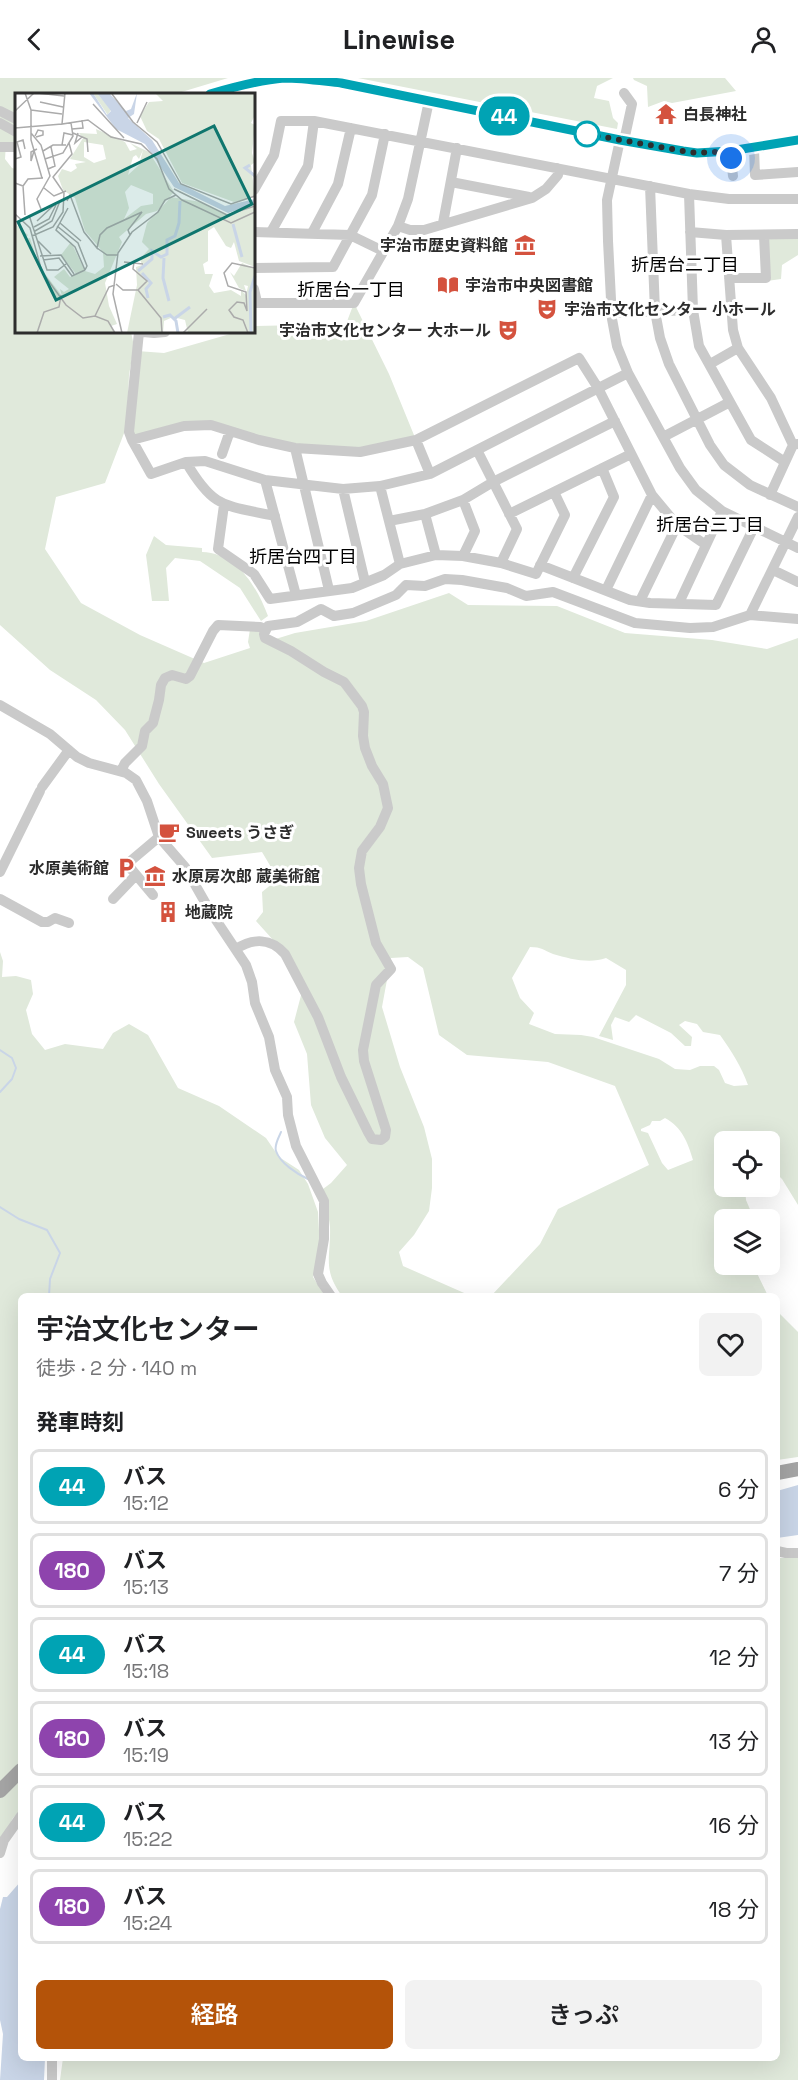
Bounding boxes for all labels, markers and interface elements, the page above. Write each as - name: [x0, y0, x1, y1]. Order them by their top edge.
- text: Linewise: [343, 22, 455, 57]
- icon: back: [18, 23, 51, 56]
- icon: person: [747, 23, 780, 56]
- inset map: [15, 93, 255, 333]
- line badge: 44: [477, 96, 531, 135]
- temple icon: 白長神社: [654, 102, 678, 126]
- text: 44: [491, 103, 517, 130]
- place label: 白長神社: [683, 104, 747, 125]
- unlabelled marker: [574, 121, 600, 147]
- your location: [716, 143, 746, 173]
- museum icon: 宇治市歴史資料館: [513, 233, 537, 257]
- place label: 宇治市歴史資料館: [380, 235, 508, 256]
- district label: 折居台二丁目: [631, 253, 739, 276]
- library icon: 宇治市中央図書館: [436, 273, 460, 297]
- place label: 宇治市中央図書館: [465, 275, 593, 296]
- district label: 折居台一丁目: [297, 278, 405, 301]
- theatre icon: 宇治市文化センター 小ホール: [535, 297, 559, 321]
- place label: 宇治市文化センター 小ホール: [564, 299, 776, 320]
- theatre icon: 宇治市文化センター 大ホール: [496, 318, 520, 342]
- place label: 宇治市文化センター 大ホール: [279, 320, 491, 341]
- district label: 折居台三丁目: [656, 513, 764, 536]
- district label: 折居台四丁目: [249, 545, 357, 568]
- cafe icon: Sweets うさぎ: [157, 820, 181, 844]
- place label: Sweets うさぎ: [186, 822, 294, 843]
- parking icon: 水原美術館: [114, 856, 138, 880]
- place label: 水原美術館: [29, 858, 109, 879]
- museum icon: 水原房次郎 蔵美術館: [143, 864, 167, 888]
- place label: 水原房次郎 蔵美術館: [172, 866, 320, 887]
- building icon: 地蔵院: [156, 900, 180, 924]
- place label: 地蔵院: [185, 902, 233, 923]
- map controls: [714, 1131, 780, 1275]
- button: locate: [714, 1131, 780, 1197]
- button: layers: [714, 1209, 780, 1275]
- text: 宇治文化センター: [36, 1311, 260, 1347]
- button: heart: [699, 1313, 762, 1376]
- text: 徒歩 · 2 分 · 140 m: [36, 1355, 197, 1381]
- text: 発車時刻: [36, 1408, 124, 1436]
- text: バス: [123, 1462, 167, 1490]
- text: 44: [59, 1473, 85, 1500]
- text: 6 分: [718, 1475, 759, 1503]
- text: 15:12: [123, 1490, 169, 1516]
- text: バス: [123, 1546, 167, 1574]
- text: 180: [54, 1557, 90, 1584]
- text: 7 分: [719, 1559, 759, 1587]
- text: 15:13: [123, 1574, 169, 1600]
- text: バス: [123, 1630, 167, 1658]
- text: 44: [59, 1641, 85, 1668]
- text: 12 分: [709, 1643, 759, 1671]
- text: 15:18: [123, 1658, 169, 1684]
- text: バス: [123, 1714, 167, 1742]
- text: 180: [54, 1725, 90, 1752]
- text: 13 分: [709, 1727, 759, 1755]
- text: 15:19: [123, 1742, 169, 1768]
- text: バス: [123, 1798, 167, 1826]
- text: 44: [59, 1809, 85, 1836]
- text: 16 分: [709, 1811, 759, 1839]
- text: 15:22: [123, 1826, 173, 1852]
- text: バス: [123, 1882, 167, 1910]
- text: 180: [54, 1893, 90, 1920]
- text: 18 分: [708, 1895, 759, 1923]
- text: 15:24: [123, 1910, 172, 1936]
- button: 経路: [36, 1980, 393, 2049]
- button: きっぷ: [405, 1980, 762, 2049]

